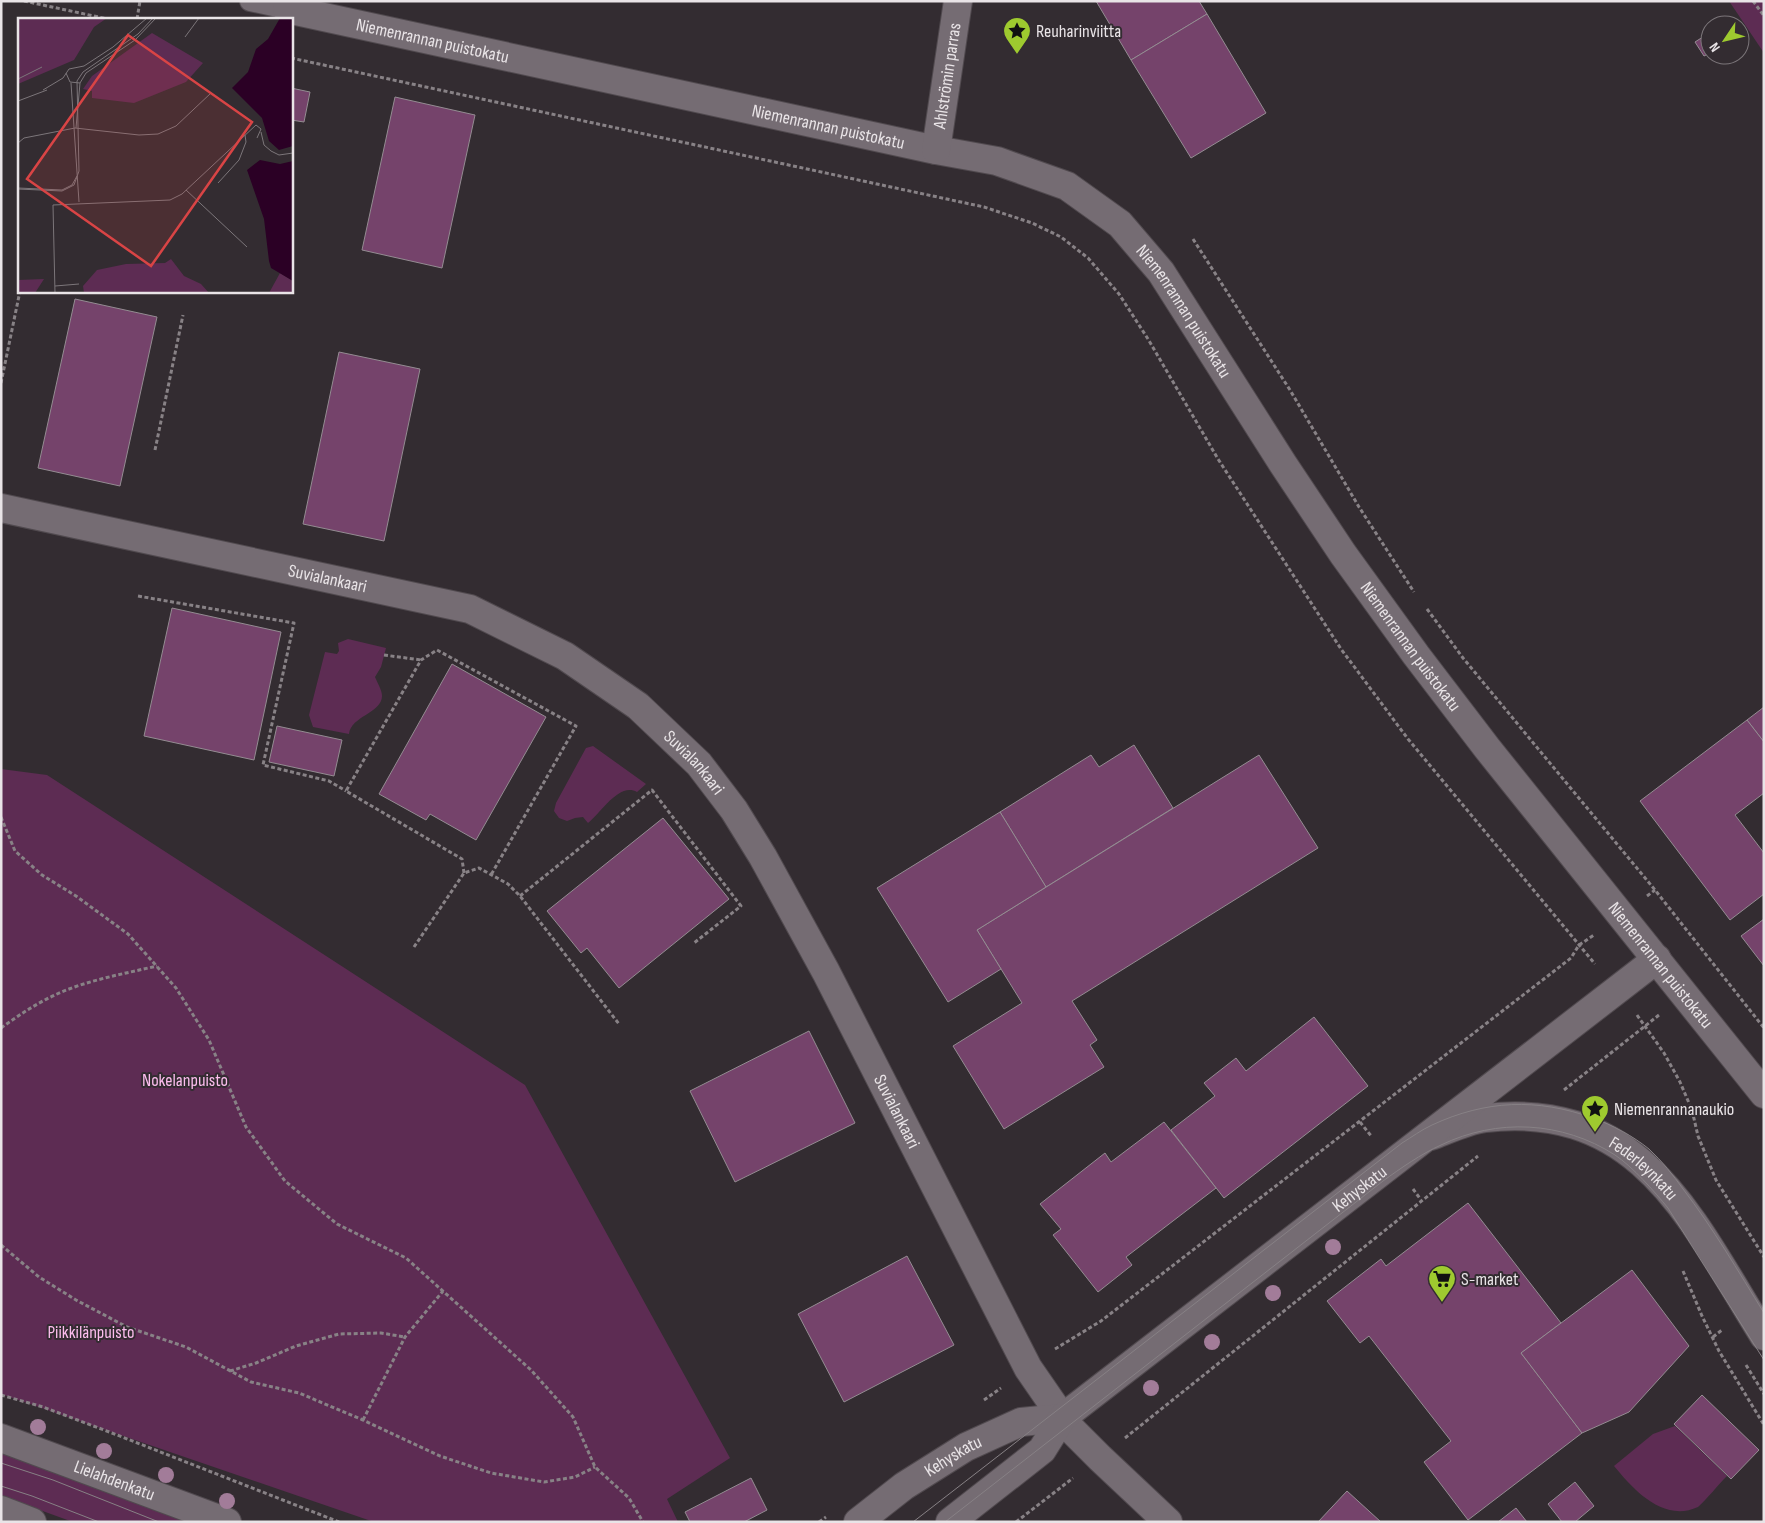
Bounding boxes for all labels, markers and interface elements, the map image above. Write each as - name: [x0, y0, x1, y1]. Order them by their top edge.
- street label: Niemenrannan puistokatu: [354, 14, 511, 68]
- north arrow: [1700, 15, 1750, 65]
- place icon: Reuharinviitta: [1002, 16, 1032, 55]
- inset map: [18, 18, 292, 292]
- place label: Reuharinviitta: [1036, 21, 1121, 42]
- street label: Ahlströmin parras: [929, 22, 966, 131]
- text: N: [1706, 39, 1724, 55]
- street label: Niemenrannan puistokatu: [750, 100, 907, 154]
- street label: Niemenrannan puistokatu: [1131, 241, 1235, 382]
- street label: Suvialankaari: [286, 560, 369, 597]
- street label: Niemenrannan puistokatu: [1356, 578, 1465, 716]
- street label: Suvialankaari: [659, 726, 728, 799]
- street label: Niemenrannan puistokatu: [1603, 898, 1717, 1033]
- park label: Nokelanpuisto: [142, 1070, 228, 1091]
- street label: Suvialankaari: [869, 1071, 924, 1152]
- place icon: Niemenrannanaukio: [1580, 1094, 1610, 1133]
- place label: Niemenrannanaukio: [1614, 1099, 1734, 1120]
- street label: Federleynkatu: [1605, 1132, 1682, 1205]
- street label: Kehyskatu: [1328, 1162, 1391, 1217]
- supermarket icon: S-market: [1427, 1264, 1457, 1303]
- place label: S-market: [1461, 1269, 1519, 1290]
- park label: Piikkilänpuisto: [48, 1322, 134, 1343]
- street label: Kehyskatu: [921, 1431, 985, 1481]
- street label: Lielahdenkatu: [71, 1456, 158, 1505]

